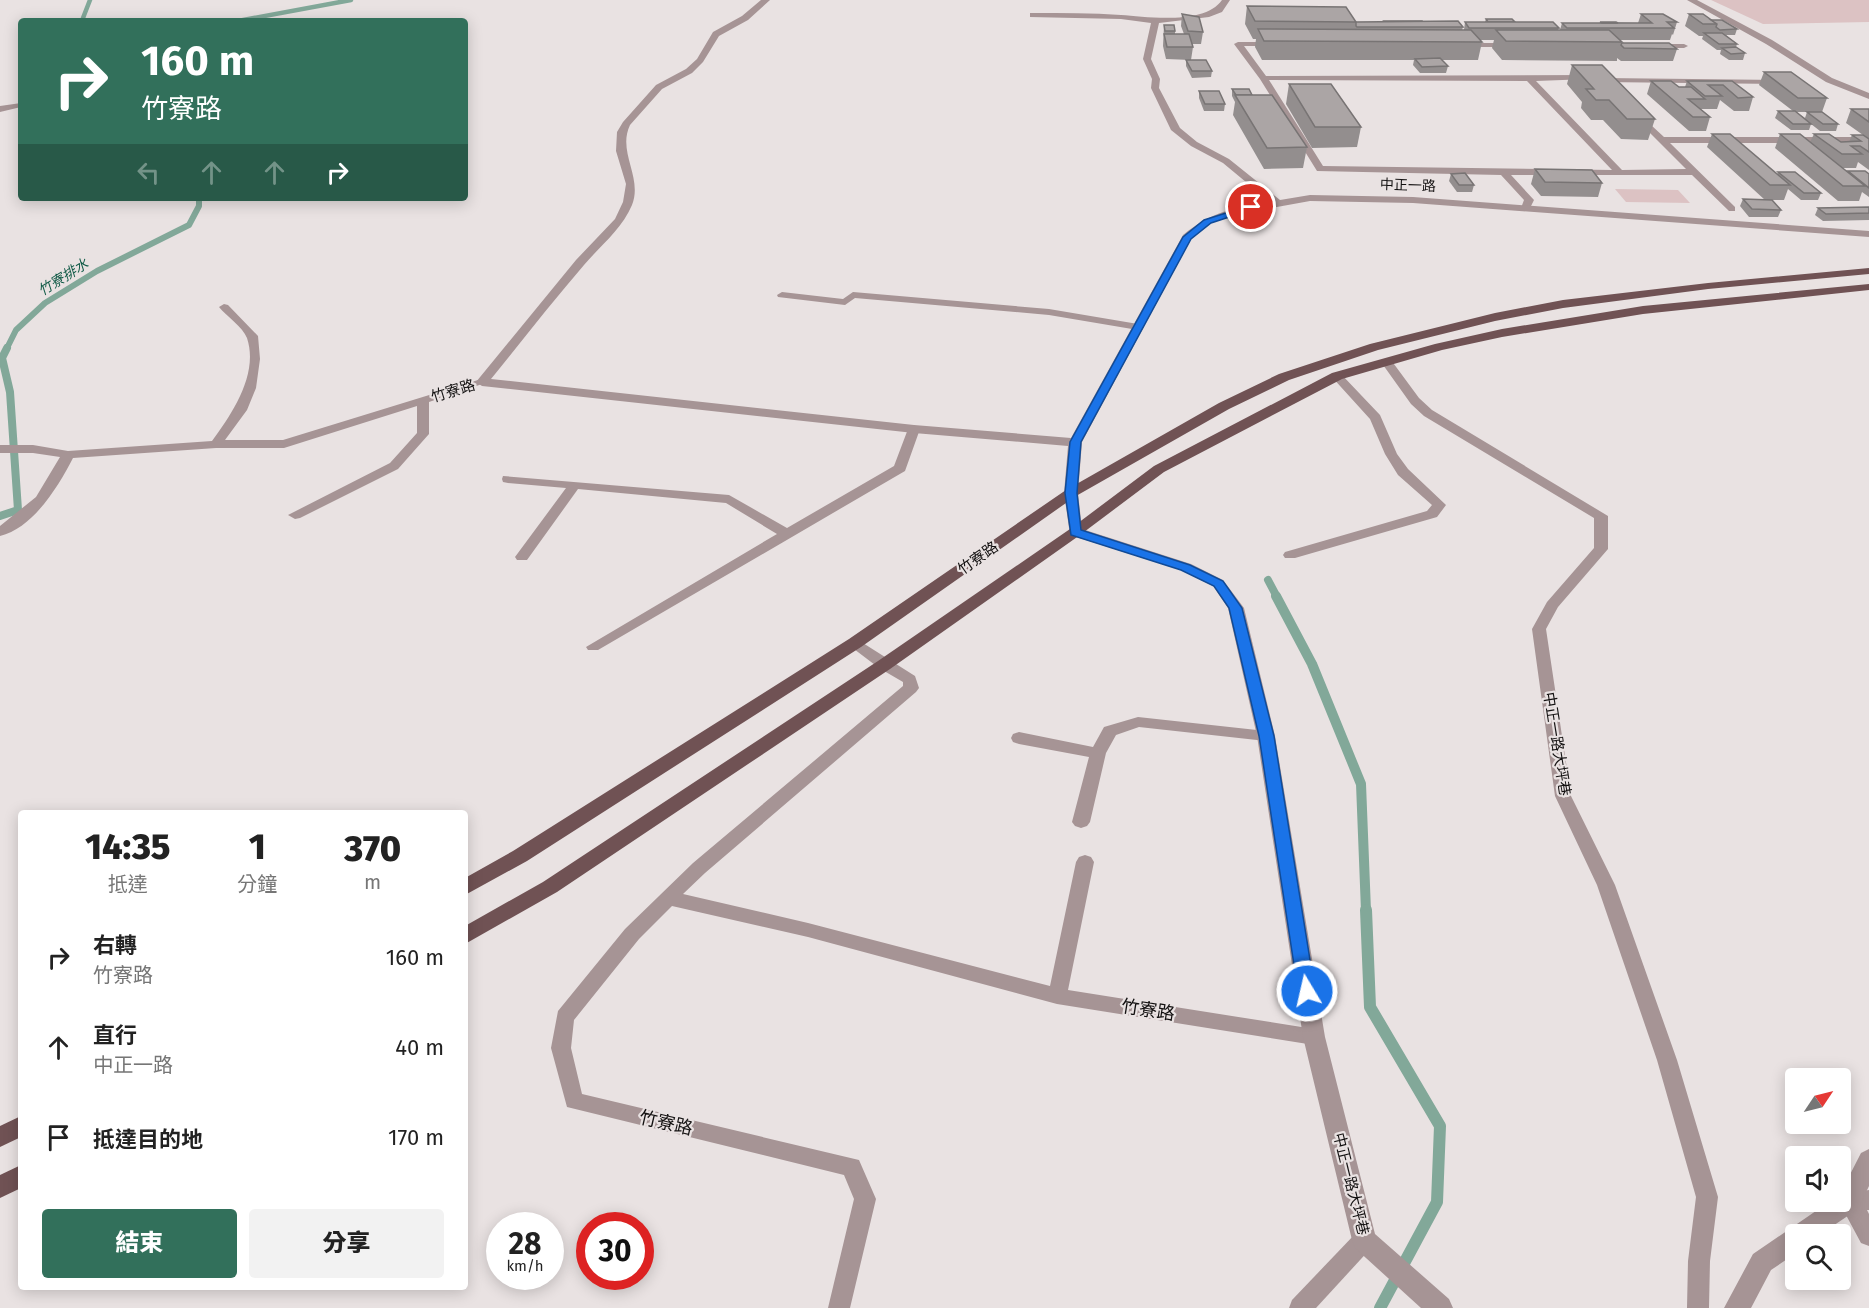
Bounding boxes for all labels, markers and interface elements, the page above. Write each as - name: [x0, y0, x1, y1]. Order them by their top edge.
- text: 160 m: [141, 36, 254, 86]
- icon: right: [42, 42, 120, 120]
- text: 竹寮路: [141, 93, 222, 125]
- icon: left: [132, 156, 165, 189]
- icon: ahead: [195, 156, 228, 189]
- icon: ahead: [258, 156, 291, 189]
- icon: right: [321, 156, 354, 189]
- street label: 中正一路: [1380, 176, 1436, 195]
- pin: [1225, 181, 1276, 232]
- icon: arrive: [1234, 190, 1267, 223]
- water label: 竹寮排水: [35, 255, 92, 299]
- street label: 竹寮路: [429, 376, 477, 406]
- street label: 竹寮路: [954, 538, 1002, 578]
- street label: 中正一路大坪巷: [1540, 691, 1574, 797]
- text: 14:35: [85, 825, 170, 869]
- text: 1: [249, 825, 266, 869]
- text: 370: [344, 827, 401, 871]
- text: m: [364, 870, 381, 894]
- text: 抵達: [108, 872, 148, 896]
- text: 分鐘: [237, 872, 277, 896]
- text: 右轉: [93, 932, 137, 959]
- icon: right: [42, 941, 75, 974]
- text: 160 m: [386, 944, 444, 971]
- position arrow: [1275, 959, 1339, 1023]
- text: 竹寮路: [93, 963, 153, 987]
- street label: 竹寮路: [1120, 995, 1176, 1025]
- text: 直行: [93, 1022, 137, 1049]
- icon: ahead: [42, 1031, 75, 1064]
- text: 40 m: [395, 1034, 444, 1061]
- text: 中正一路: [93, 1053, 173, 1077]
- north arrow: [1785, 1068, 1851, 1134]
- map controls: [1785, 1068, 1851, 1290]
- street label: 竹寮路: [637, 1106, 695, 1140]
- icon: arrive: [42, 1121, 75, 1154]
- text: 170 m: [388, 1124, 444, 1151]
- text: 抵達目的地: [93, 1126, 203, 1153]
- street label: 中正一路大坪巷: [1330, 1131, 1372, 1237]
- button: sound: [1785, 1146, 1851, 1212]
- button: 結束: [42, 1209, 237, 1278]
- button: 分享: [249, 1209, 444, 1278]
- speed limit sign: 30: [576, 1212, 654, 1290]
- button: search: [1785, 1224, 1851, 1290]
- text: 28: [509, 1226, 541, 1262]
- text: km/h: [506, 1257, 544, 1275]

